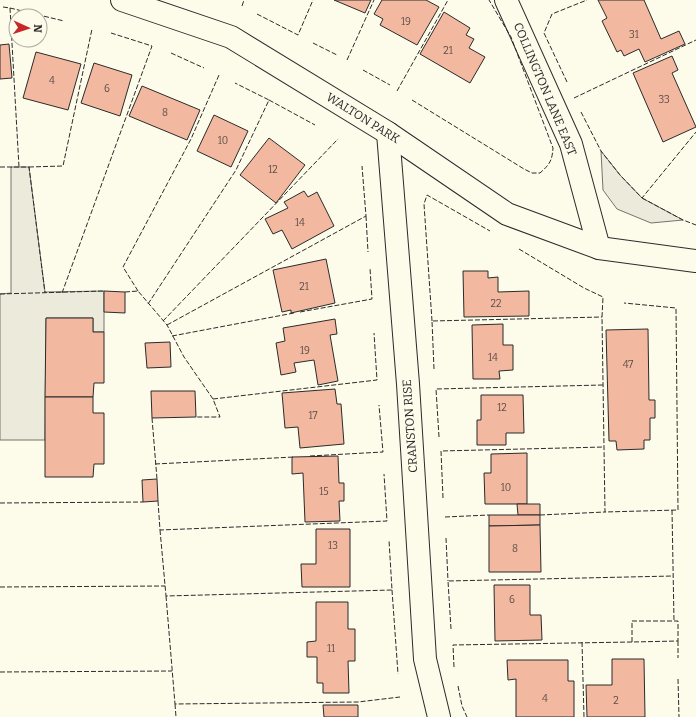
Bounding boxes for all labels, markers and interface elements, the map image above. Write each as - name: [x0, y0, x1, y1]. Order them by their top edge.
- north arrow: [8, 8, 48, 48]
- house number: 19: [401, 16, 411, 28]
- street label: COLLINGTON LANE EAST: [511, 20, 579, 158]
- text: N: [31, 24, 44, 34]
- house number: 31: [629, 29, 639, 41]
- house number: 21: [443, 45, 453, 57]
- house number: 4: [49, 75, 55, 87]
- house number: 6: [104, 83, 110, 95]
- street label: WALTON PARK: [324, 90, 403, 146]
- house number: 33: [658, 94, 670, 106]
- house number: 8: [162, 107, 168, 119]
- house number: 10: [218, 135, 228, 147]
- house number: 12: [268, 164, 278, 176]
- house number: 14: [295, 217, 305, 229]
- house number: 21: [299, 281, 309, 293]
- house number: 22: [491, 298, 501, 310]
- house number: 19: [300, 345, 310, 357]
- house number: 14: [488, 352, 498, 364]
- house number: 47: [623, 359, 633, 371]
- street label: CRANSTON RISE: [400, 379, 420, 473]
- house number: 12: [497, 402, 507, 414]
- house number: 17: [309, 410, 317, 422]
- house number: 10: [501, 482, 511, 494]
- house number: 15: [319, 486, 329, 498]
- house number: 13: [328, 540, 338, 552]
- house number: 8: [512, 543, 518, 555]
- house number: 6: [509, 594, 515, 606]
- house number: 11: [327, 643, 335, 655]
- house number: 4: [542, 693, 548, 705]
- house number: 2: [613, 695, 619, 707]

